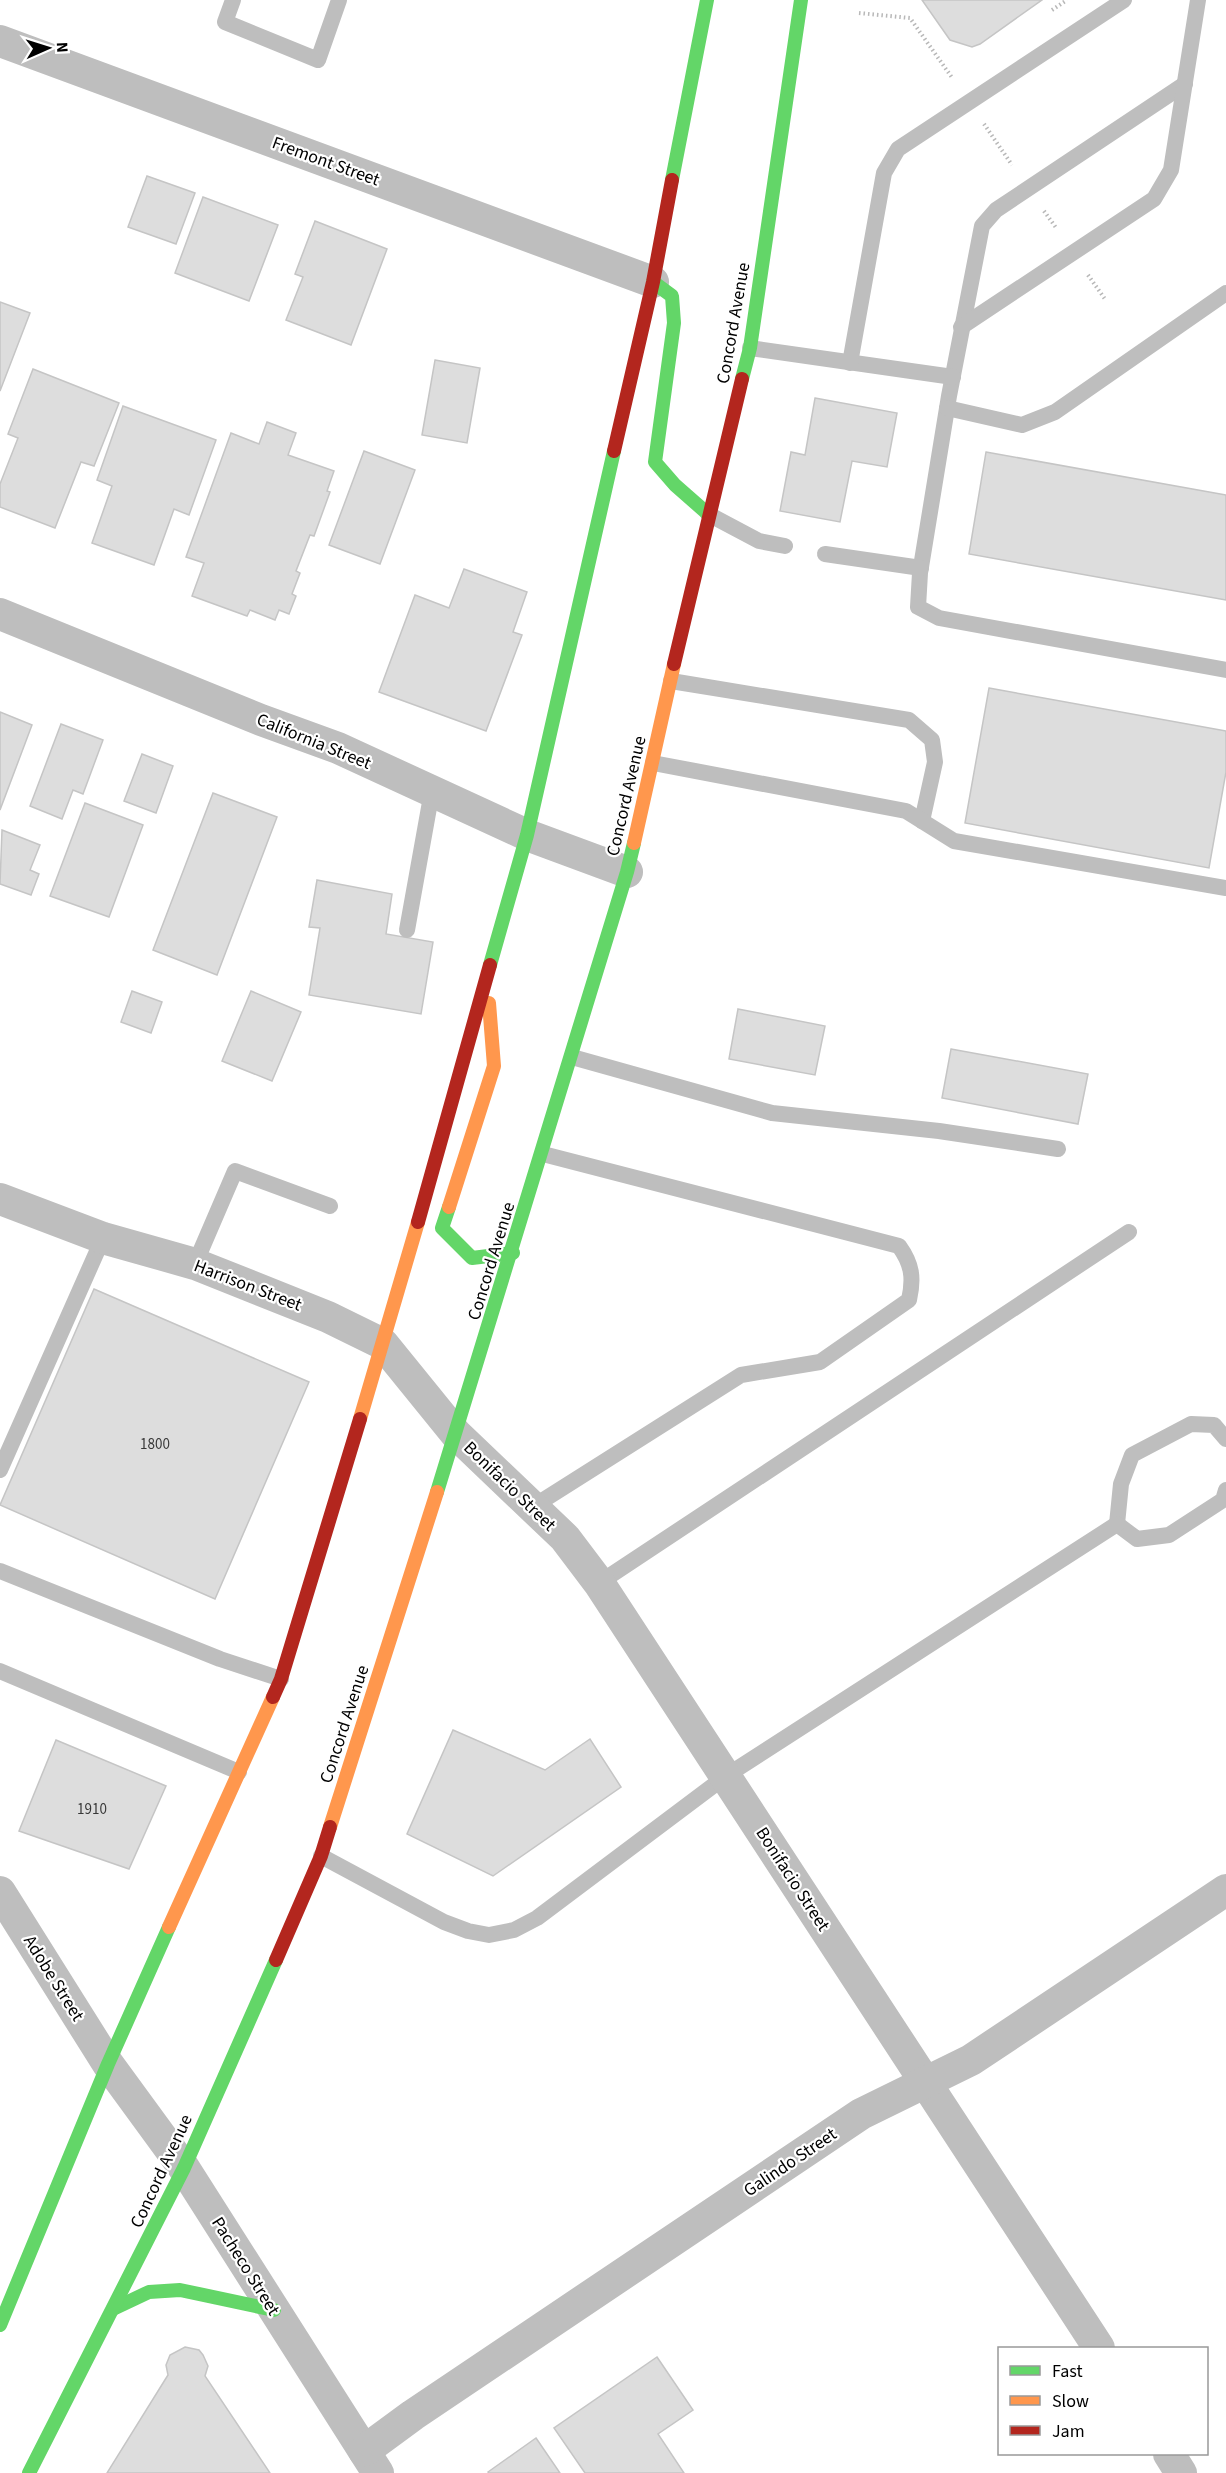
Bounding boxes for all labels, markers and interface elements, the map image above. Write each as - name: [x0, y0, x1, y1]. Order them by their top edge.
- north arrow: [18, 18, 78, 78]
- text: N: [51, 41, 73, 53]
- street label: Fremont Street: [269, 130, 383, 193]
- street label: Concord Avenue: [711, 260, 756, 386]
- street label: California Street: [253, 707, 375, 776]
- street label: Concord Avenue: [601, 734, 652, 859]
- street label: Concord Avenue: [462, 1199, 521, 1323]
- street label: Harrison Street: [190, 1253, 305, 1317]
- house number: 1800: [140, 1434, 170, 1455]
- street label: Bonifacio Street: [458, 1436, 561, 1537]
- street label: Concord Avenue: [314, 1662, 375, 1786]
- house number: 1910: [77, 1799, 107, 1820]
- street label: Bonifacio Street: [750, 1822, 836, 1936]
- street label: Adobe Street: [17, 1930, 90, 2026]
- street label: Concord Avenue: [124, 2110, 199, 2232]
- street label: Galindo Street: [739, 2122, 842, 2203]
- street label: Pacheco Street: [205, 2212, 286, 2320]
- legend: [998, 2347, 1208, 2455]
- text: Fast: [1052, 2359, 1083, 2384]
- text: Slow: [1052, 2389, 1089, 2414]
- text: Jam: [1052, 2419, 1085, 2444]

